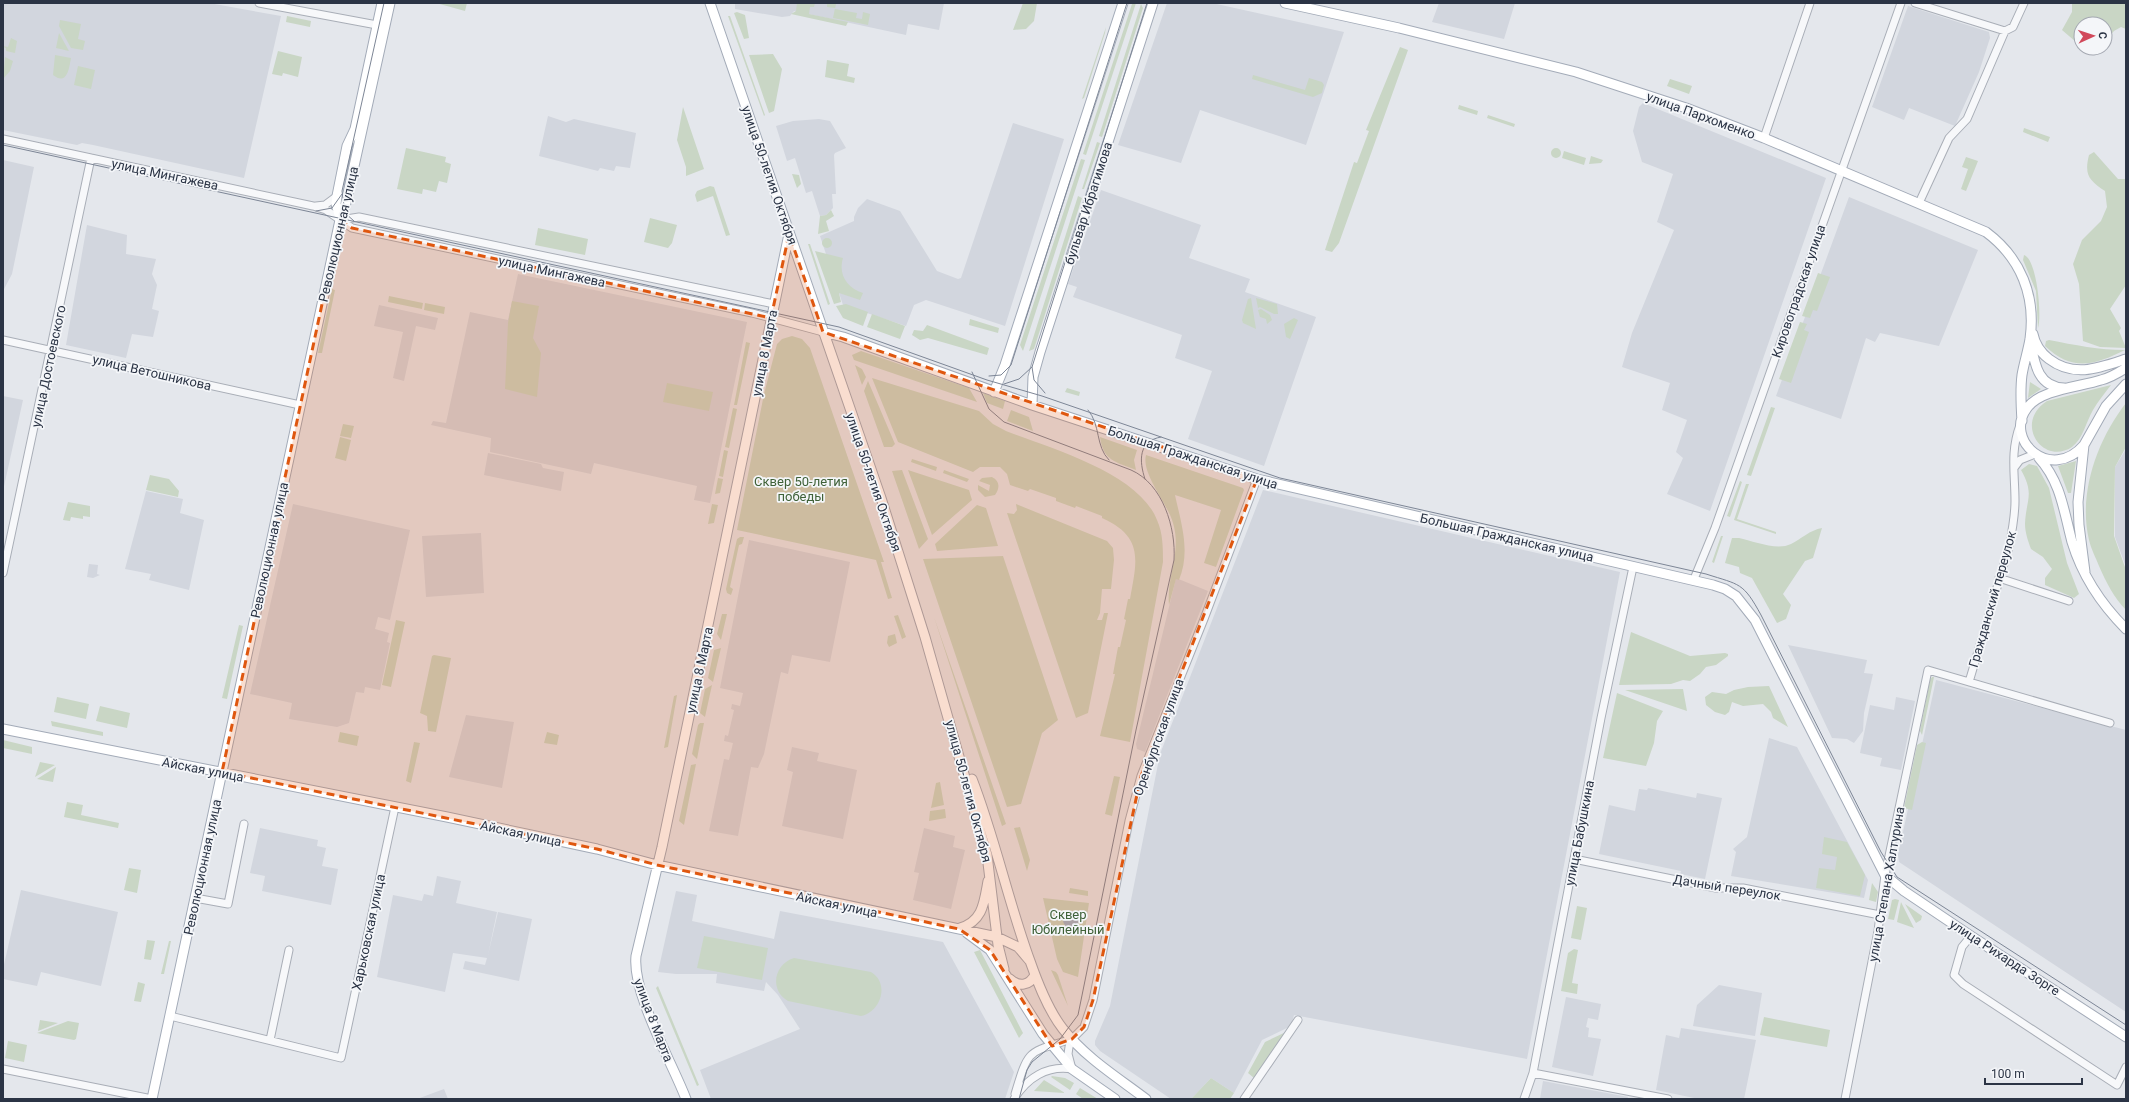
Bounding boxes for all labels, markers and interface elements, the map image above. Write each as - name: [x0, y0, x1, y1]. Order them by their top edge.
- north arrow: [2073, 16, 2113, 56]
- text: С: [2096, 32, 2109, 39]
- street label: улица Пархоменко: [1644, 89, 1757, 142]
- street label: улица 50-летия Октября: [739, 103, 800, 247]
- street label: бульвар Ибрагимова: [1062, 140, 1115, 266]
- street label: улица Мингажева: [110, 156, 220, 193]
- street label: Революционная улица: [316, 165, 361, 303]
- street label: Кировоградская улица: [1769, 223, 1828, 360]
- street label: улица Мингажева: [497, 253, 607, 290]
- street label: улица Достоевского: [28, 304, 69, 429]
- street label: улица 8 Марта: [749, 309, 780, 398]
- street label: улица Ветошникова: [91, 352, 213, 393]
- street label: улица 50-летия Октября: [843, 410, 904, 554]
- street label: Большая Гражданская улица: [1106, 423, 1280, 492]
- park label: Сквер 50-летия победы: [754, 474, 848, 504]
- street label: Революционная улица: [248, 481, 291, 619]
- street label: Большая Гражданская улица: [1419, 510, 1595, 565]
- street label: Гражданский переулок: [1966, 529, 2019, 669]
- street label: улица 8 Марта: [683, 626, 716, 715]
- street label: Оренбургская улица: [1130, 677, 1187, 798]
- street label: улица 50-летия Октября: [942, 718, 995, 864]
- street label: Айская улица: [161, 754, 245, 785]
- street label: улица Бабушкина: [1562, 779, 1597, 887]
- street label: Революционная улица: [181, 798, 224, 936]
- street label: улица Степана Халтурина: [1865, 805, 1908, 963]
- street label: Айская улица: [479, 818, 563, 849]
- street label: Дачный переулок: [1672, 872, 1782, 903]
- street label: Харьковская улица: [349, 873, 388, 992]
- street label: Айская улица: [795, 889, 879, 920]
- park label: Сквер Юбилейный: [1031, 907, 1105, 937]
- street label: улица Рихарда Зорге: [1947, 916, 2063, 999]
- street label: улица 8 Марта: [631, 976, 676, 1064]
- scale bar: [1985, 1060, 2082, 1086]
- text: 100 m: [1991, 1067, 2025, 1081]

